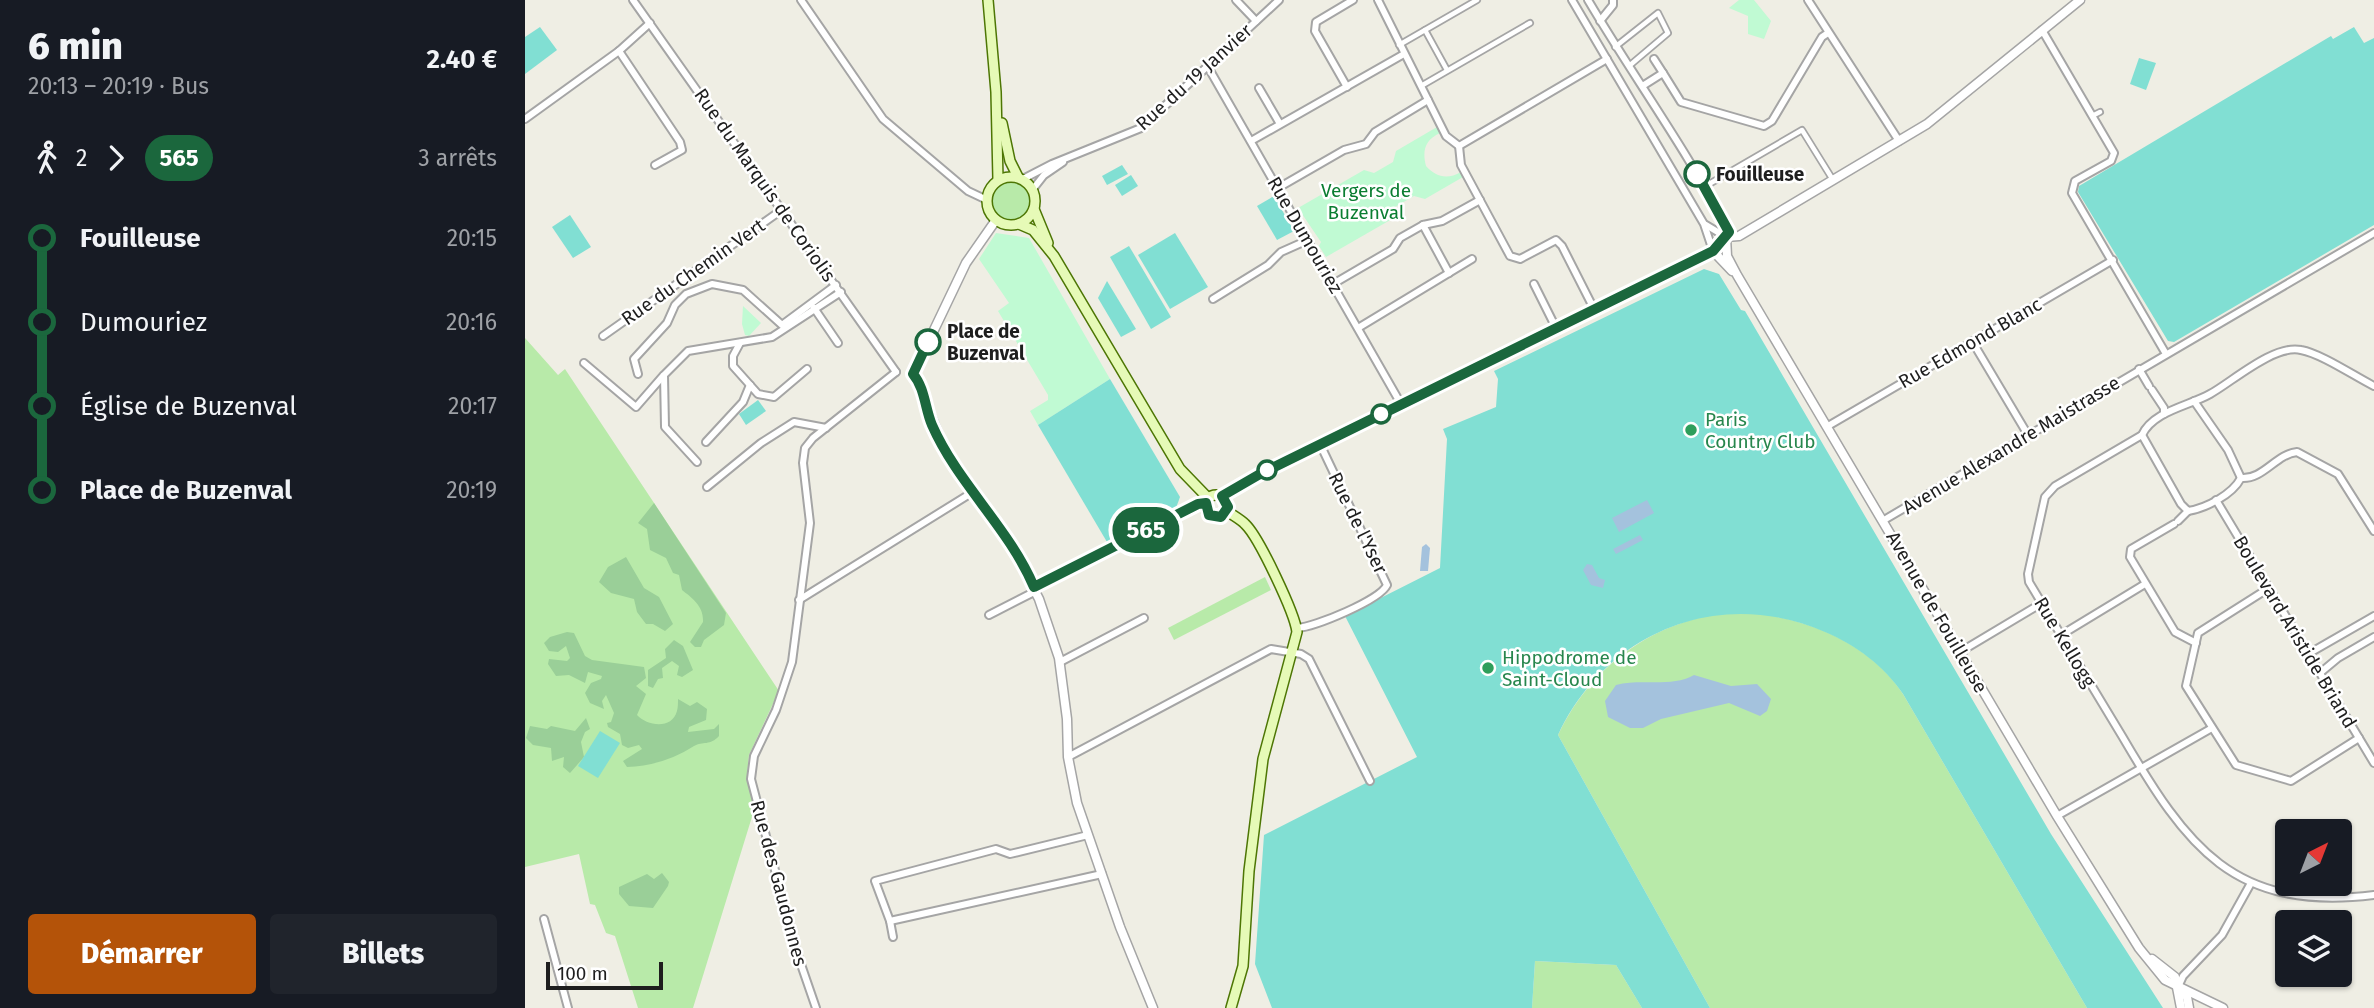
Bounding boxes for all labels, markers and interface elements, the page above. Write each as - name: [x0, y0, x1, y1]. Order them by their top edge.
- street label: Rue du 19 Janvier: [1131, 18, 1257, 135]
- text: 6 min: [28, 23, 123, 69]
- text: 2.40 €: [426, 44, 497, 75]
- text: 20:13 – 20:19 · Bus: [28, 72, 209, 100]
- street label: Rue du Marquis de Coriolis: [689, 84, 841, 286]
- icon: walk: [28, 139, 66, 177]
- icon: forward: [97, 139, 135, 177]
- text: 2: [76, 144, 87, 172]
- text: 565: [159, 144, 199, 172]
- text: 3 arrêts: [418, 144, 497, 172]
- marker: Fouilleuse: [1684, 161, 1710, 187]
- place label: Fouilleuse: [1716, 163, 1804, 186]
- street label: Rue Dumouriez: [1262, 173, 1348, 297]
- park label: Vergers de Buzenval: [1321, 179, 1411, 224]
- street label: Rue du Chemin Vert: [617, 214, 769, 330]
- text: Fouilleuse: [80, 223, 201, 254]
- text: 20:15: [447, 224, 497, 252]
- street label: Rue Edmond Blanc: [1894, 293, 2046, 393]
- text: Dumouriez: [80, 307, 207, 338]
- text: 20:16: [446, 308, 497, 336]
- place label: Place de Buzenval: [947, 320, 1025, 365]
- marker: Place de Buzenval: [915, 329, 941, 355]
- street label: Avenue Alexandre Maistrasse: [1898, 371, 2124, 519]
- text: Église de Buzenval: [80, 391, 297, 422]
- text: 20:17: [448, 392, 497, 420]
- unlabelled marker: [1371, 404, 1391, 424]
- place label: Paris Country Club: [1705, 408, 1816, 453]
- marker: Paris Country Club: [1683, 422, 1699, 438]
- unlabelled marker: [1257, 460, 1277, 480]
- street label: Rue de l'Yser: [1323, 468, 1393, 578]
- text: Place de Buzenval: [80, 475, 292, 506]
- text: 20:19: [446, 476, 497, 504]
- line badge: 565: [1106, 507, 1186, 553]
- text: 565: [1126, 516, 1166, 544]
- street label: Avenue de Fouilleuse: [1881, 527, 1993, 697]
- street label: Boulevard Aristide Briand: [2228, 532, 2362, 732]
- street label: Rue Kellogg: [2029, 593, 2101, 691]
- place label: Hippodrome de Saint-Cloud: [1502, 646, 1637, 691]
- marker: Hippodrome de Saint-Cloud: [1480, 660, 1496, 676]
- street label: Rue des Gaudonnes: [746, 797, 812, 969]
- north arrow: [2275, 819, 2352, 896]
- map controls: [2275, 819, 2352, 987]
- button: layers: [2275, 910, 2352, 987]
- button: Démarrer: [28, 914, 256, 994]
- button: Billets: [270, 914, 497, 994]
- scale bar: [546, 959, 663, 991]
- text: 100 m: [557, 962, 608, 985]

